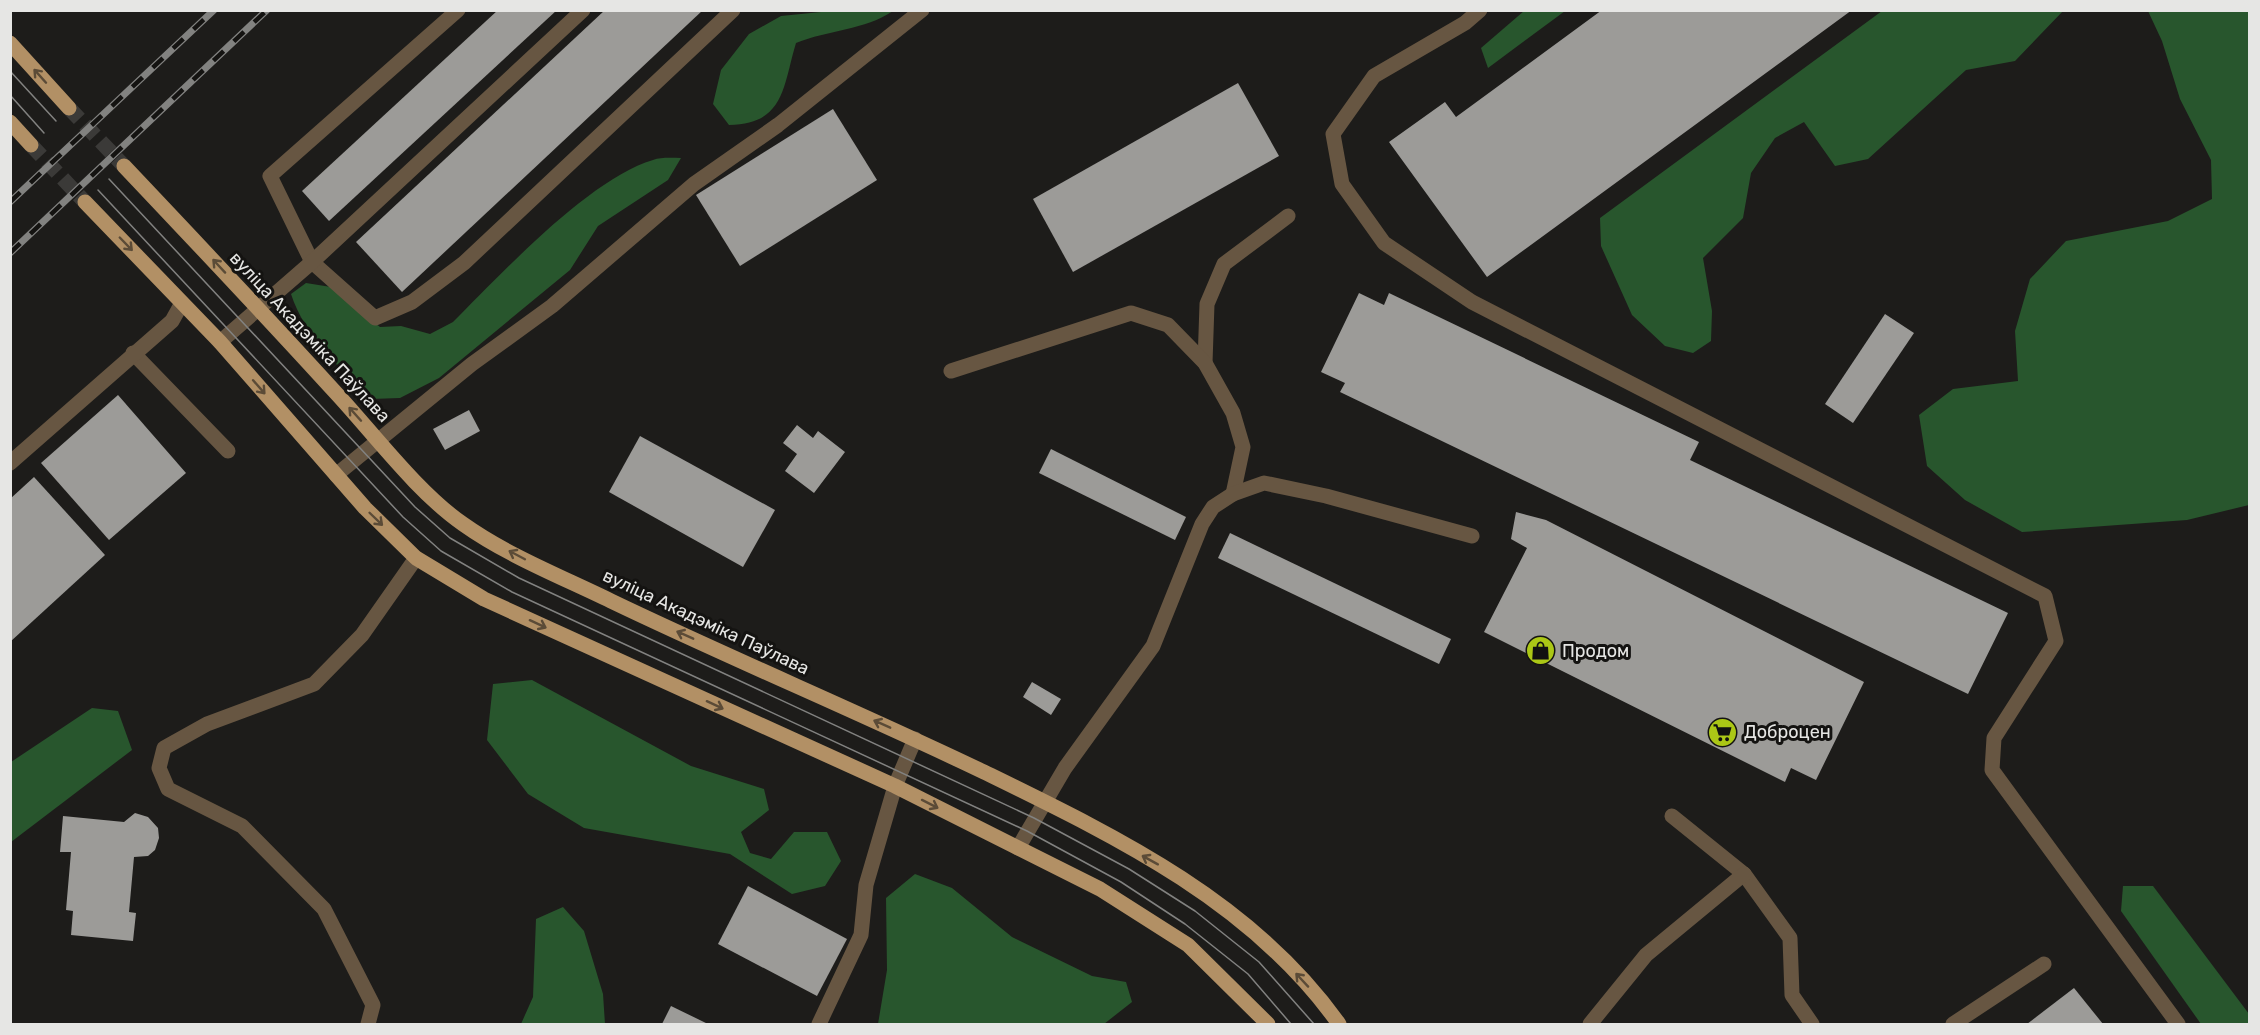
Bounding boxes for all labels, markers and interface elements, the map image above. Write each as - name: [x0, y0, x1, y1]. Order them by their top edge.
- one-way arrow: [33, 69, 47, 84]
- one-way arrow: [119, 237, 133, 252]
- street label: вуліца Акадэміка Паўлава: [225, 247, 395, 427]
- one-way arrow: [212, 259, 226, 274]
- one-way arrow: [252, 379, 266, 394]
- one-way arrow: [348, 407, 362, 422]
- one-way arrow: [368, 511, 383, 526]
- one-way arrow: [508, 549, 526, 560]
- street label: вуліца Акадэміка Паўлава: [599, 564, 813, 680]
- one-way arrow: [528, 618, 546, 630]
- one-way arrow: [677, 629, 695, 641]
- shop icon: Продом: [1525, 635, 1557, 667]
- place label: Продом: [1562, 640, 1629, 662]
- one-way arrow: [706, 699, 724, 711]
- supermarket icon: Доброцен: [1707, 716, 1739, 748]
- one-way arrow: [874, 718, 892, 729]
- place label: Доброцен: [1744, 721, 1831, 743]
- one-way arrow: [921, 799, 939, 810]
- one-way arrow: [1142, 853, 1159, 865]
- one-way arrow: [1295, 972, 1309, 987]

